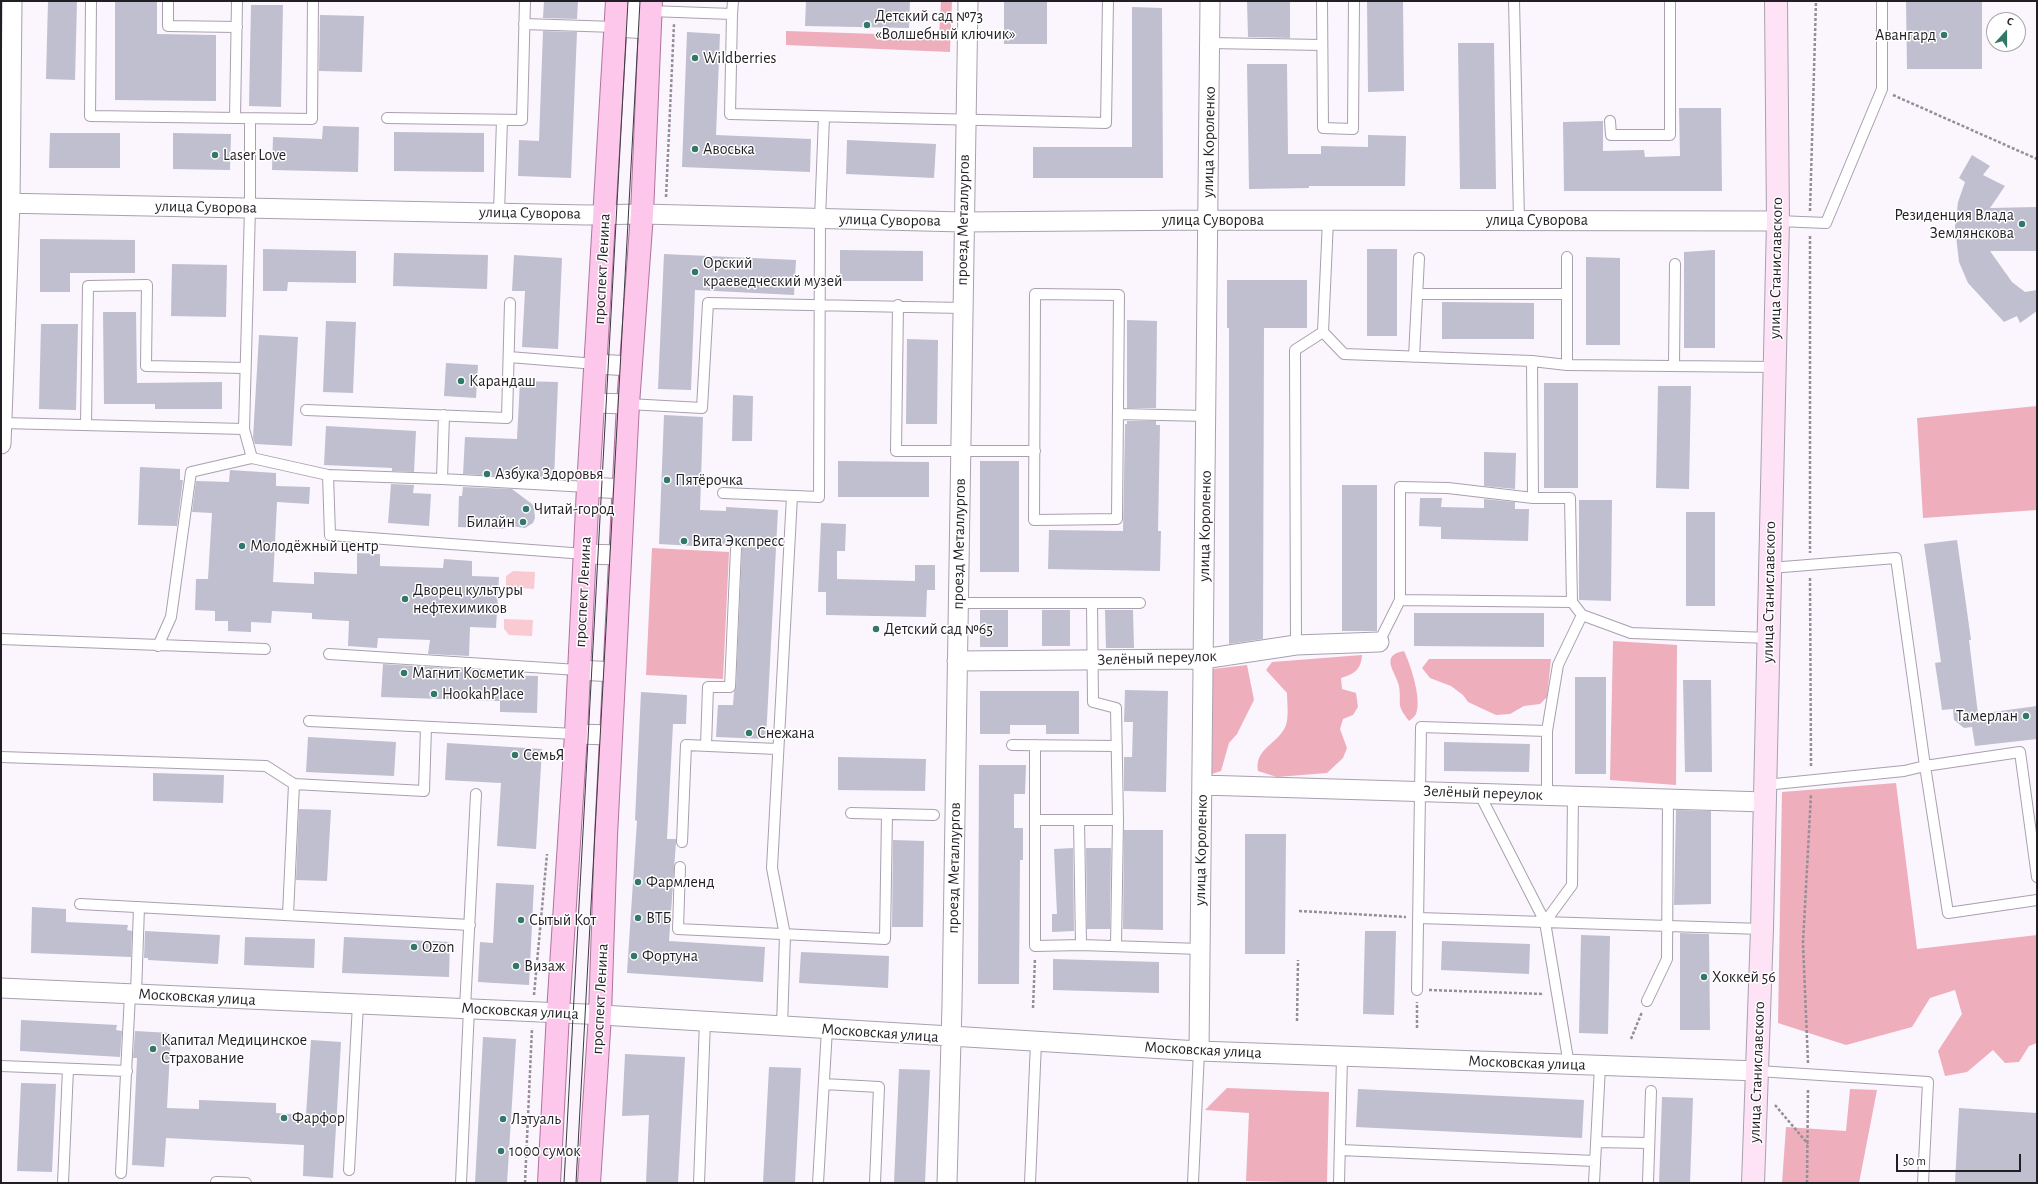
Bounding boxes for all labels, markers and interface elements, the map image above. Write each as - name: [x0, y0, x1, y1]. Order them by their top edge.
- place label: Детский сад №73 «Волшебный ключик»: [875, 6, 1016, 44]
- north arrow: [1986, 12, 2026, 52]
- text: С: [2005, 15, 2015, 27]
- marker: Детский сад №73 «Волшебный ключик»: [862, 20, 872, 30]
- place label: Авангард: [1875, 25, 1936, 45]
- marker: Авангард: [1939, 30, 1949, 40]
- place label: Wildberries: [703, 48, 777, 68]
- marker: Wildberries: [690, 53, 700, 63]
- street label: улица Короленко: [1198, 86, 1220, 198]
- place label: Авоська: [703, 139, 755, 159]
- marker: Авоська: [690, 144, 700, 154]
- place label: Laser Love: [223, 145, 286, 165]
- marker: Laser Love: [210, 150, 220, 160]
- street label: проезд Металлургов: [952, 154, 974, 286]
- street label: улица Суворова: [155, 197, 257, 217]
- street label: улица Станиславского: [1765, 197, 1787, 339]
- street label: улица Суворова: [479, 203, 581, 223]
- place label: Резиденция Влада Землянскова: [1894, 205, 2014, 243]
- street label: улица Суворова: [839, 210, 941, 230]
- street label: улица Суворова: [1162, 210, 1264, 230]
- street label: улица Суворова: [1486, 210, 1588, 230]
- street label: проспект Ленина: [590, 213, 614, 325]
- marker: Резиденция Влада Землянскова: [2017, 219, 2027, 229]
- place label: Орский краеведческий музей: [703, 253, 842, 291]
- marker: Орский краеведческий музей: [690, 267, 700, 277]
- place label: Карандаш: [469, 371, 536, 391]
- marker: Карандаш: [456, 376, 466, 386]
- place label: Азбука Здоровья: [495, 464, 603, 484]
- marker: Азбука Здоровья: [482, 469, 492, 479]
- place label: Пятёрочка: [675, 470, 743, 490]
- street label: улица Короленко: [1194, 470, 1216, 582]
- marker: Пятёрочка: [662, 475, 672, 485]
- street label: проезд Металлургов: [948, 478, 970, 610]
- place label: Читай-город: [534, 499, 615, 519]
- marker: Читай-город: [521, 504, 531, 514]
- place label: Билайн: [466, 512, 515, 532]
- marker: Билайн: [518, 517, 528, 527]
- street label: улица Станиславского: [1758, 521, 1780, 663]
- place label: Вита Экспресс: [692, 531, 784, 551]
- place label: Молодёжный центр: [250, 536, 379, 556]
- street label: проспект Ленина: [571, 536, 595, 648]
- marker: Вита Экспресс: [679, 536, 689, 546]
- marker: Молодёжный центр: [237, 541, 247, 551]
- place label: Дворец культуры нефтехимиков: [413, 580, 523, 618]
- marker: Дворец культуры нефтехимиков: [400, 594, 410, 604]
- place label: Детский сад №65: [884, 619, 993, 639]
- marker: Детский сад №65: [871, 624, 881, 634]
- street label: Зелёный переулок: [1097, 646, 1217, 670]
- place label: Магнит Косметик: [412, 663, 524, 683]
- marker: Магнит Косметик: [399, 668, 409, 678]
- place label: HookahPlace: [442, 684, 524, 704]
- marker: HookahPlace: [429, 689, 439, 699]
- place label: Тамерлан: [1956, 706, 2018, 726]
- marker: Тамерлан: [2021, 711, 2031, 721]
- place label: Снежана: [757, 723, 815, 743]
- marker: Снежана: [744, 728, 754, 738]
- place label: СемьЯ: [523, 745, 565, 765]
- marker: СемьЯ: [510, 750, 520, 760]
- street label: Зелёный переулок: [1423, 781, 1543, 805]
- street label: улица Короленко: [1190, 794, 1212, 906]
- street label: проезд Металлургов: [943, 802, 965, 934]
- place label: Фармленд: [646, 872, 715, 892]
- marker: Фармленд: [633, 877, 643, 887]
- place label: ВТБ: [646, 908, 672, 928]
- place label: Сытый Кот: [529, 910, 596, 930]
- marker: ВТБ: [633, 913, 643, 923]
- marker: Сытый Кот: [516, 915, 526, 925]
- place label: Ozon: [422, 937, 454, 957]
- marker: Ozon: [409, 942, 419, 952]
- street label: проспект Ленина: [588, 943, 612, 1055]
- place label: Фортуна: [642, 946, 698, 966]
- marker: Фортуна: [629, 951, 639, 961]
- place label: Визаж: [524, 956, 565, 976]
- marker: Визаж: [511, 961, 521, 971]
- place label: Хоккей 56: [1712, 967, 1776, 987]
- marker: Хоккей 56: [1699, 972, 1709, 982]
- street label: Московская улица: [138, 984, 256, 1010]
- street label: Московская улица: [461, 998, 579, 1024]
- street label: улица Станиславского: [1745, 1001, 1769, 1143]
- street label: Московская улица: [821, 1019, 939, 1047]
- place label: Капитал Медицинское Страхование: [161, 1030, 307, 1068]
- street label: Московская улица: [1144, 1037, 1262, 1063]
- marker: Капитал Медицинское Страхование: [148, 1044, 158, 1054]
- street label: Московская улица: [1468, 1051, 1586, 1075]
- place label: Фарфор: [292, 1108, 345, 1128]
- place label: Лэтуаль: [511, 1109, 561, 1129]
- marker: Фарфор: [279, 1113, 289, 1123]
- marker: Лэтуаль: [498, 1114, 508, 1124]
- place label: 1000 сумок: [509, 1141, 581, 1161]
- marker: 1000 сумок: [496, 1146, 506, 1156]
- scale bar: [1898, 1146, 2023, 1172]
- text: 50 m: [1903, 1155, 1926, 1167]

